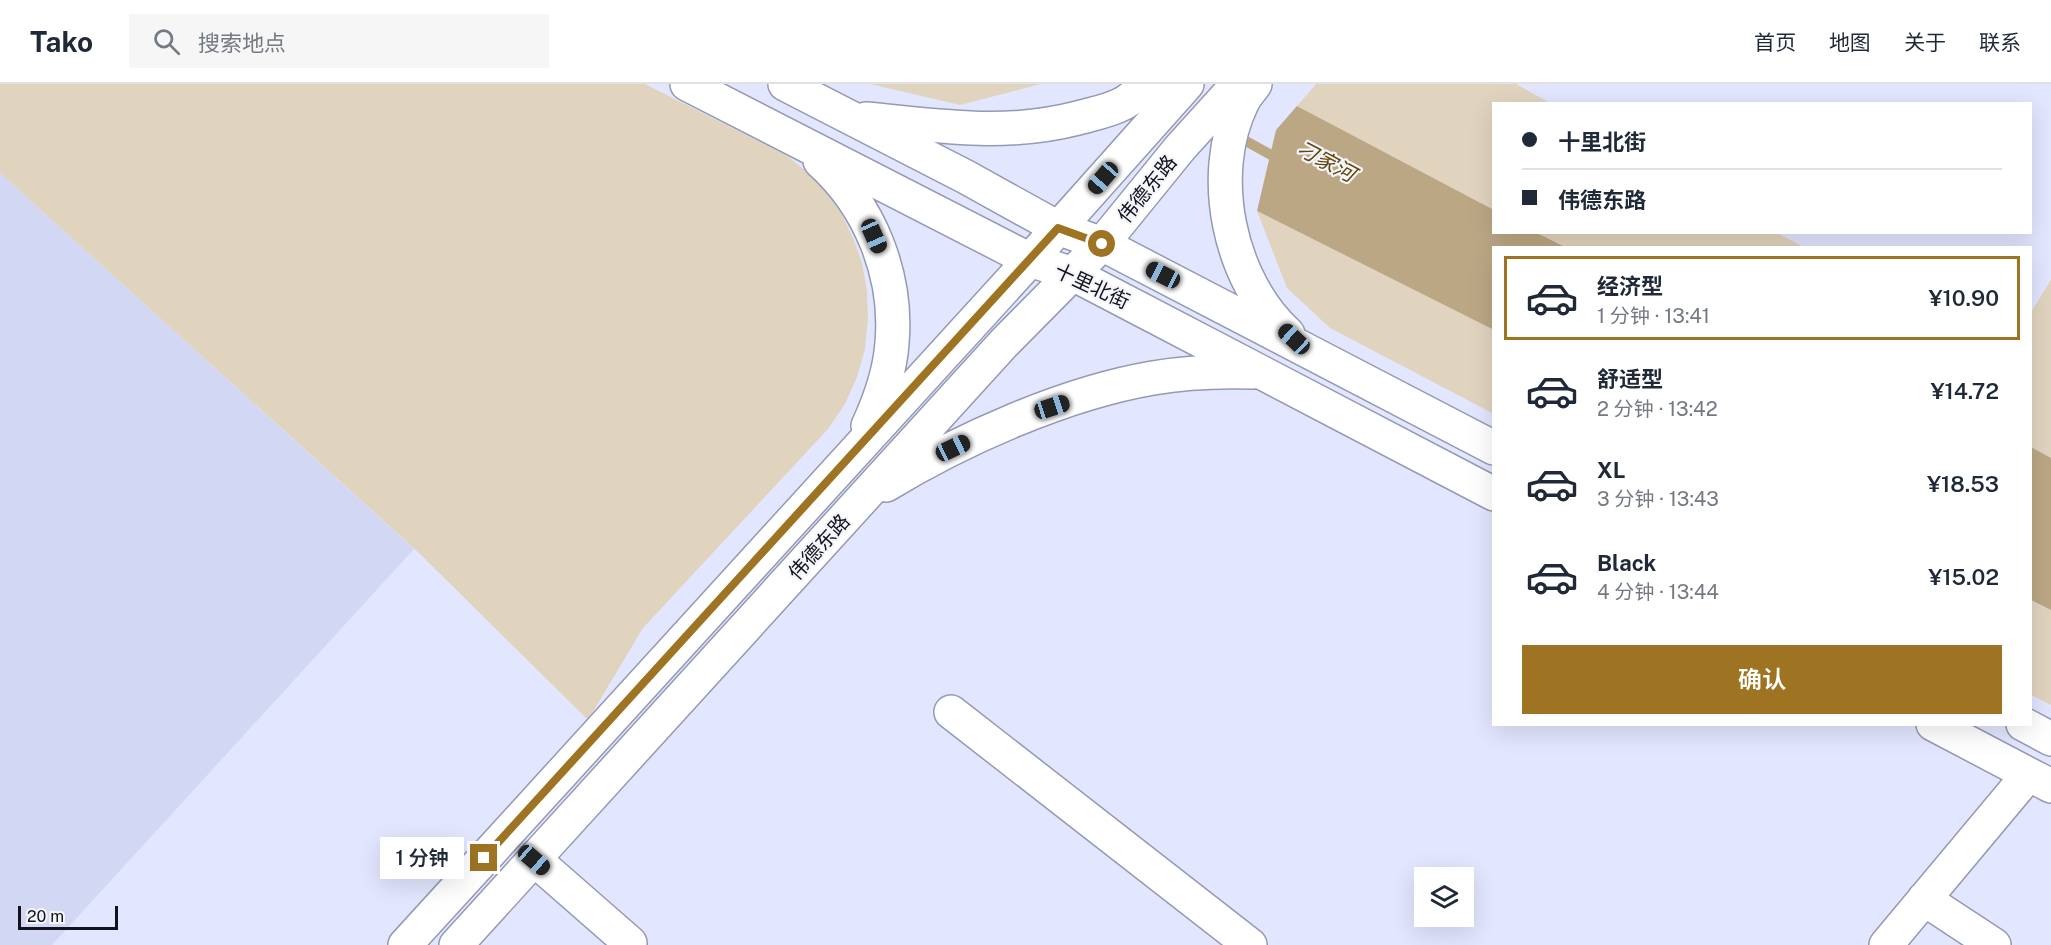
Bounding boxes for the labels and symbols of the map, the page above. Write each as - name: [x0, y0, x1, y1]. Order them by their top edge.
- water label: 刁家河: [1292, 135, 1363, 189]
- street label: 伟德东路: [1113, 150, 1181, 228]
- car: [1084, 159, 1122, 197]
- car: [858, 216, 890, 256]
- route start: [1088, 230, 1115, 257]
- street label: 十里北街: [1051, 258, 1133, 314]
- car: [1143, 259, 1183, 291]
- car: [1275, 320, 1313, 358]
- car: [1032, 393, 1072, 421]
- car: [933, 432, 973, 464]
- street label: 伟德东路: [783, 509, 855, 585]
- callout: 1 分钟: [379, 837, 463, 879]
- car: [515, 841, 553, 879]
- route end: [470, 844, 497, 871]
- scale bar: [18, 903, 118, 930]

